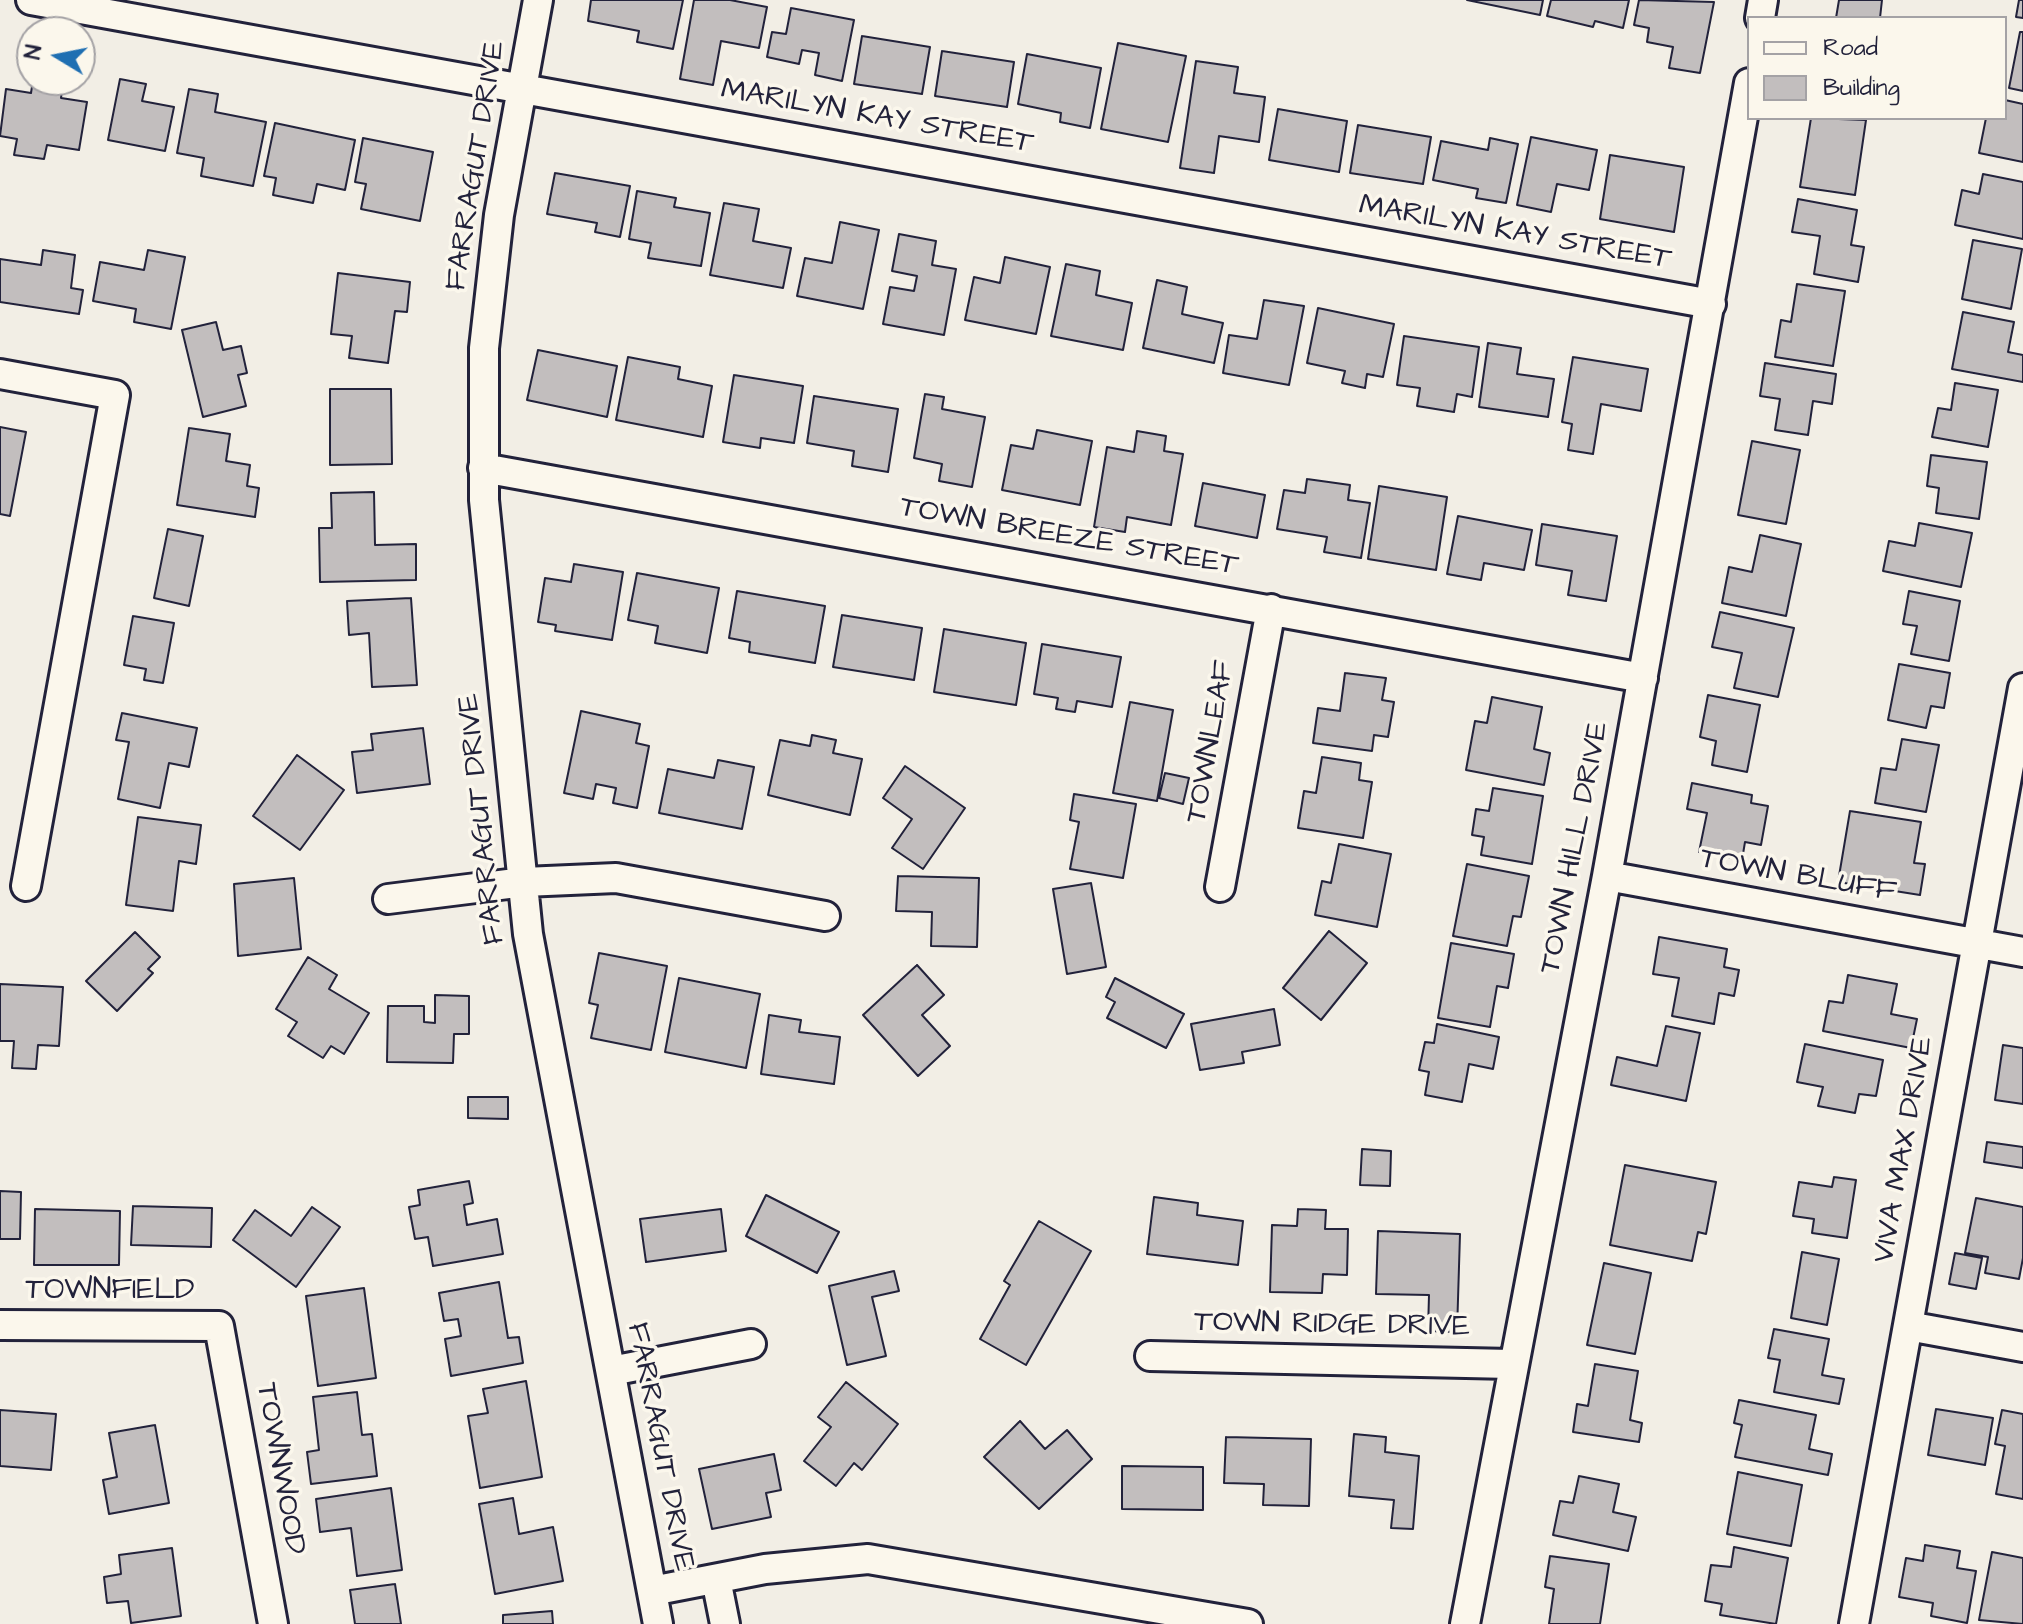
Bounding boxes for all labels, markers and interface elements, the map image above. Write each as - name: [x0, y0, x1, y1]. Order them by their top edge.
- north arrow: [16, 16, 96, 96]
- legend: [1747, 16, 2007, 120]
- text: Road: [1823, 31, 1878, 65]
- street label: FARRAGUT DRIVE: [439, 39, 515, 293]
- text: N: [17, 43, 50, 62]
- text: Building: [1823, 71, 1900, 105]
- street label: MARILYN KAY STREET: [718, 73, 1036, 163]
- street label: MARILYN KAY STREET: [1356, 189, 1674, 279]
- street label: TOWN BREEZE STREET: [897, 491, 1241, 585]
- street label: TOWNLEAF: [1180, 658, 1244, 826]
- street label: FARRAGUT DRIVE: [452, 692, 514, 946]
- street label: TOWN HILL DRIVE: [1534, 719, 1618, 977]
- street label: TOWN BLUFF: [1697, 842, 1899, 912]
- street label: VIVA MAX DRIVE: [1867, 1034, 1943, 1266]
- street label: TOWNFIELD: [25, 1274, 195, 1310]
- street label: TOWN RIDGE DRIVE: [1194, 1306, 1470, 1346]
- street label: FARRAGUT DRIVE: [617, 1320, 701, 1574]
- street label: TOWNWOOD: [246, 1380, 312, 1558]

